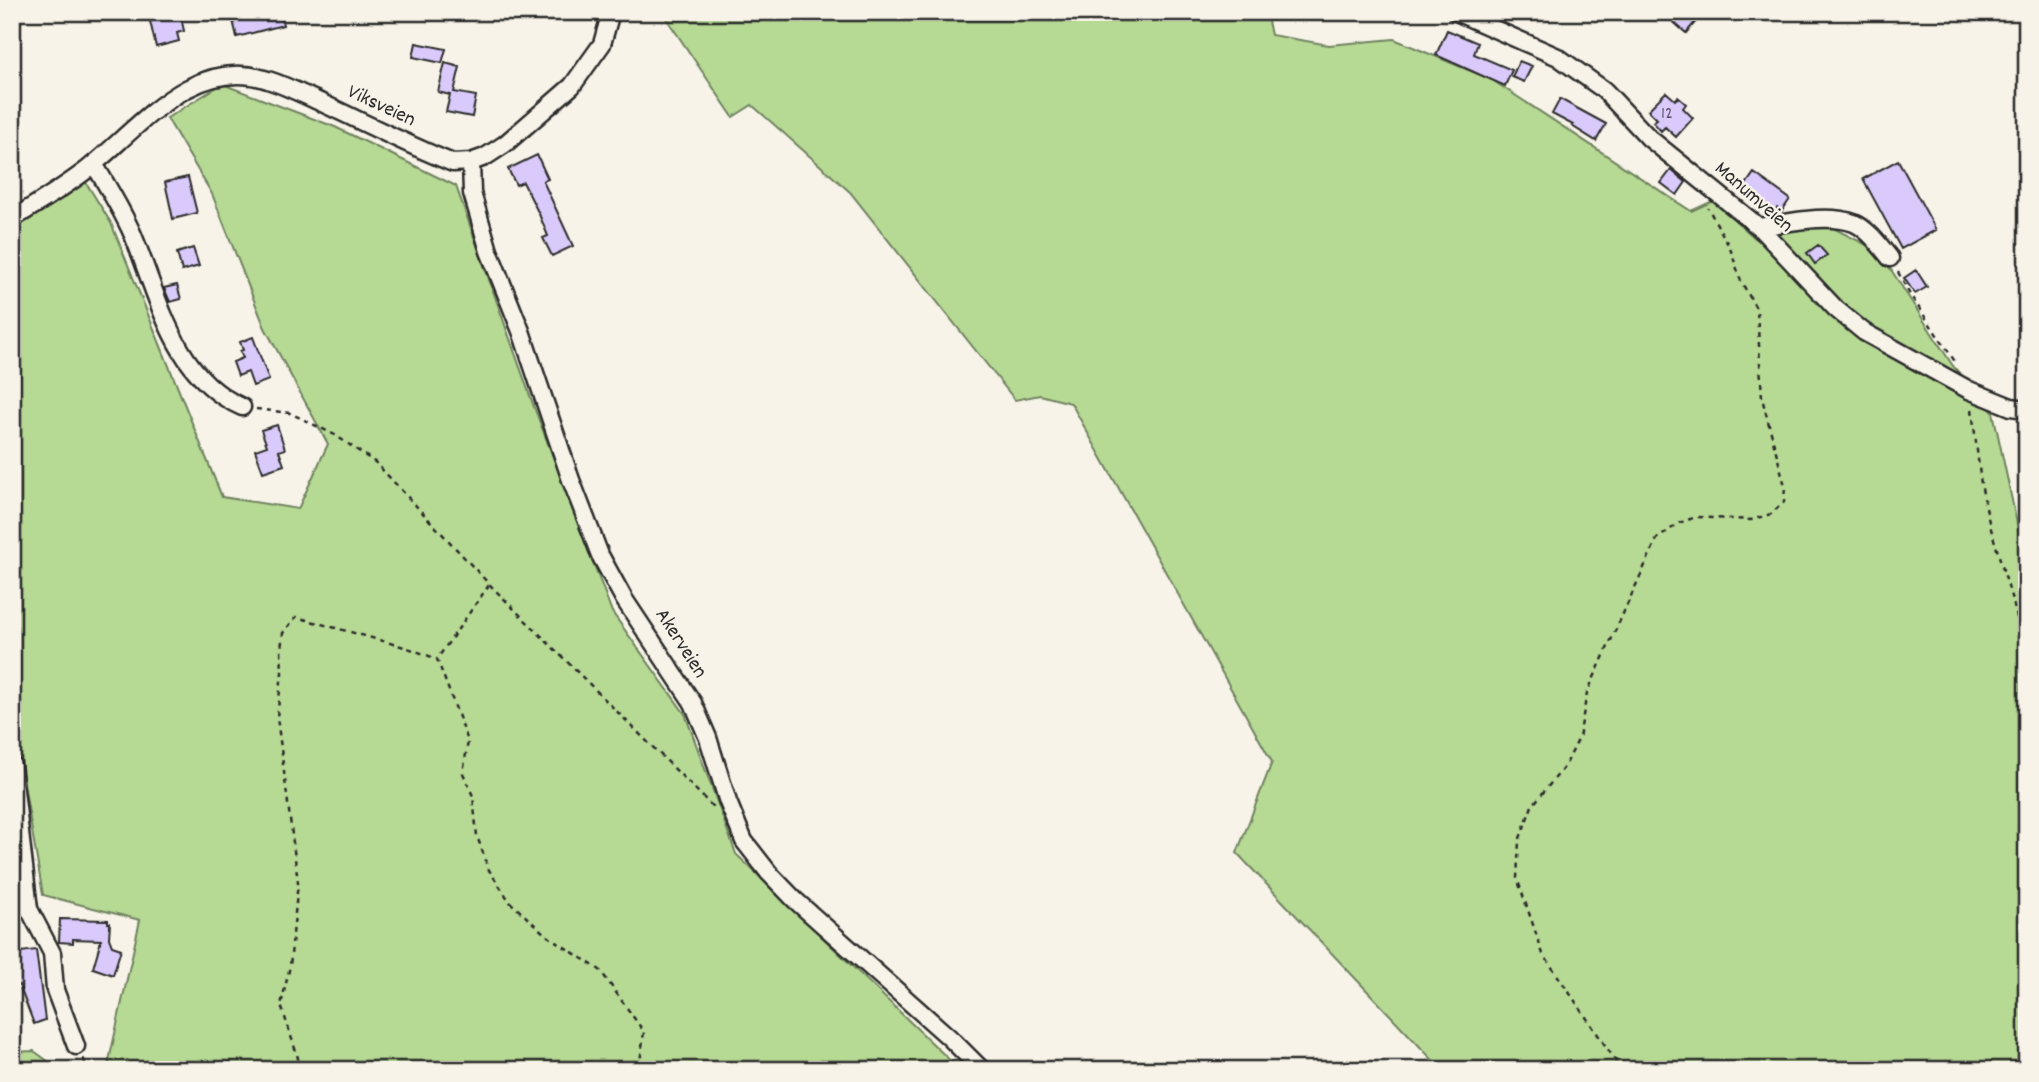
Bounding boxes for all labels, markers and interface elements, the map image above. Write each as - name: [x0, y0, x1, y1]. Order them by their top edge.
- street label: Viksveien: [342, 78, 420, 136]
- house number: 12: [1661, 102, 1673, 127]
- street label: Manumveien: [1707, 155, 1799, 241]
- street label: Akerveien: [646, 603, 714, 685]

